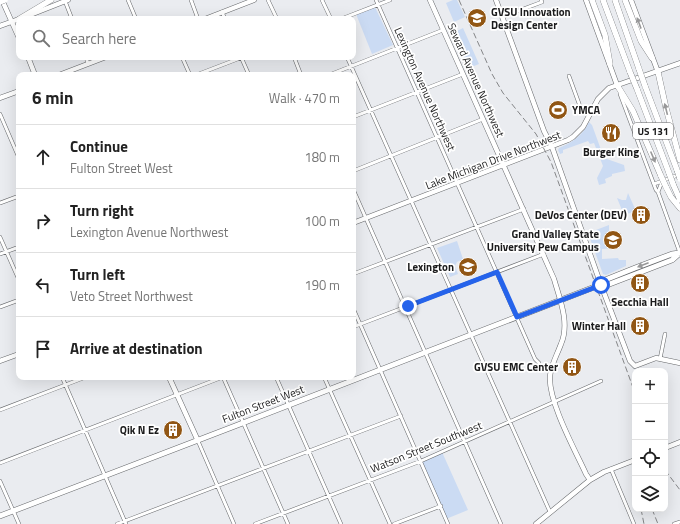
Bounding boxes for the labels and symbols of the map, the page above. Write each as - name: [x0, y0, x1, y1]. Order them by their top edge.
- place label: GVSU Innovation Design Center: [491, 4, 571, 33]
- school or university icon: GVSU Innovation Design Center: [466, 7, 488, 29]
- one-way arrow: [636, 16, 642, 28]
- street label: Seward Avenue Northwest: [444, 20, 508, 140]
- street label: Lexington Avenue Northwest: [390, 25, 460, 154]
- sports icon: YMCA: [547, 99, 569, 121]
- place label: YMCA: [572, 102, 601, 118]
- one-way arrow: [663, 103, 669, 115]
- restaurant icon: Burger King: [600, 122, 622, 144]
- road number: US 131: [633, 123, 673, 139]
- street label: Lake Michigan Drive Northwest: [423, 127, 563, 193]
- place label: Burger King: [583, 144, 639, 160]
- one-way arrow: [650, 152, 656, 163]
- building icon: DeVos Center (DEV): [630, 204, 652, 226]
- place label: DeVos Center (DEV): [535, 207, 627, 223]
- place label: Grand Valley State University Pew Campus: [487, 226, 599, 255]
- school or university icon: Grand Valley State University Pew Campus: [602, 229, 624, 251]
- school or university icon: Lexington: [457, 256, 479, 278]
- place label: Lexington: [407, 259, 454, 275]
- one-way arrow: [636, 262, 648, 268]
- building icon: Secchia Hall: [629, 272, 651, 294]
- route start: [592, 276, 610, 294]
- place label: Secchia Hall: [611, 294, 669, 310]
- route end: [399, 297, 417, 315]
- building icon: Winter Hall: [629, 315, 651, 337]
- place label: Winter Hall: [572, 318, 626, 334]
- building icon: GVSU EMC Center: [561, 356, 583, 378]
- place label: GVSU EMC Center: [474, 359, 558, 375]
- street label: Fulton Street West: [220, 381, 307, 427]
- street label: Watson Street Southwest: [368, 417, 484, 477]
- building icon: Qik N Ez: [162, 419, 184, 441]
- place label: Qik N Ez: [120, 422, 159, 438]

